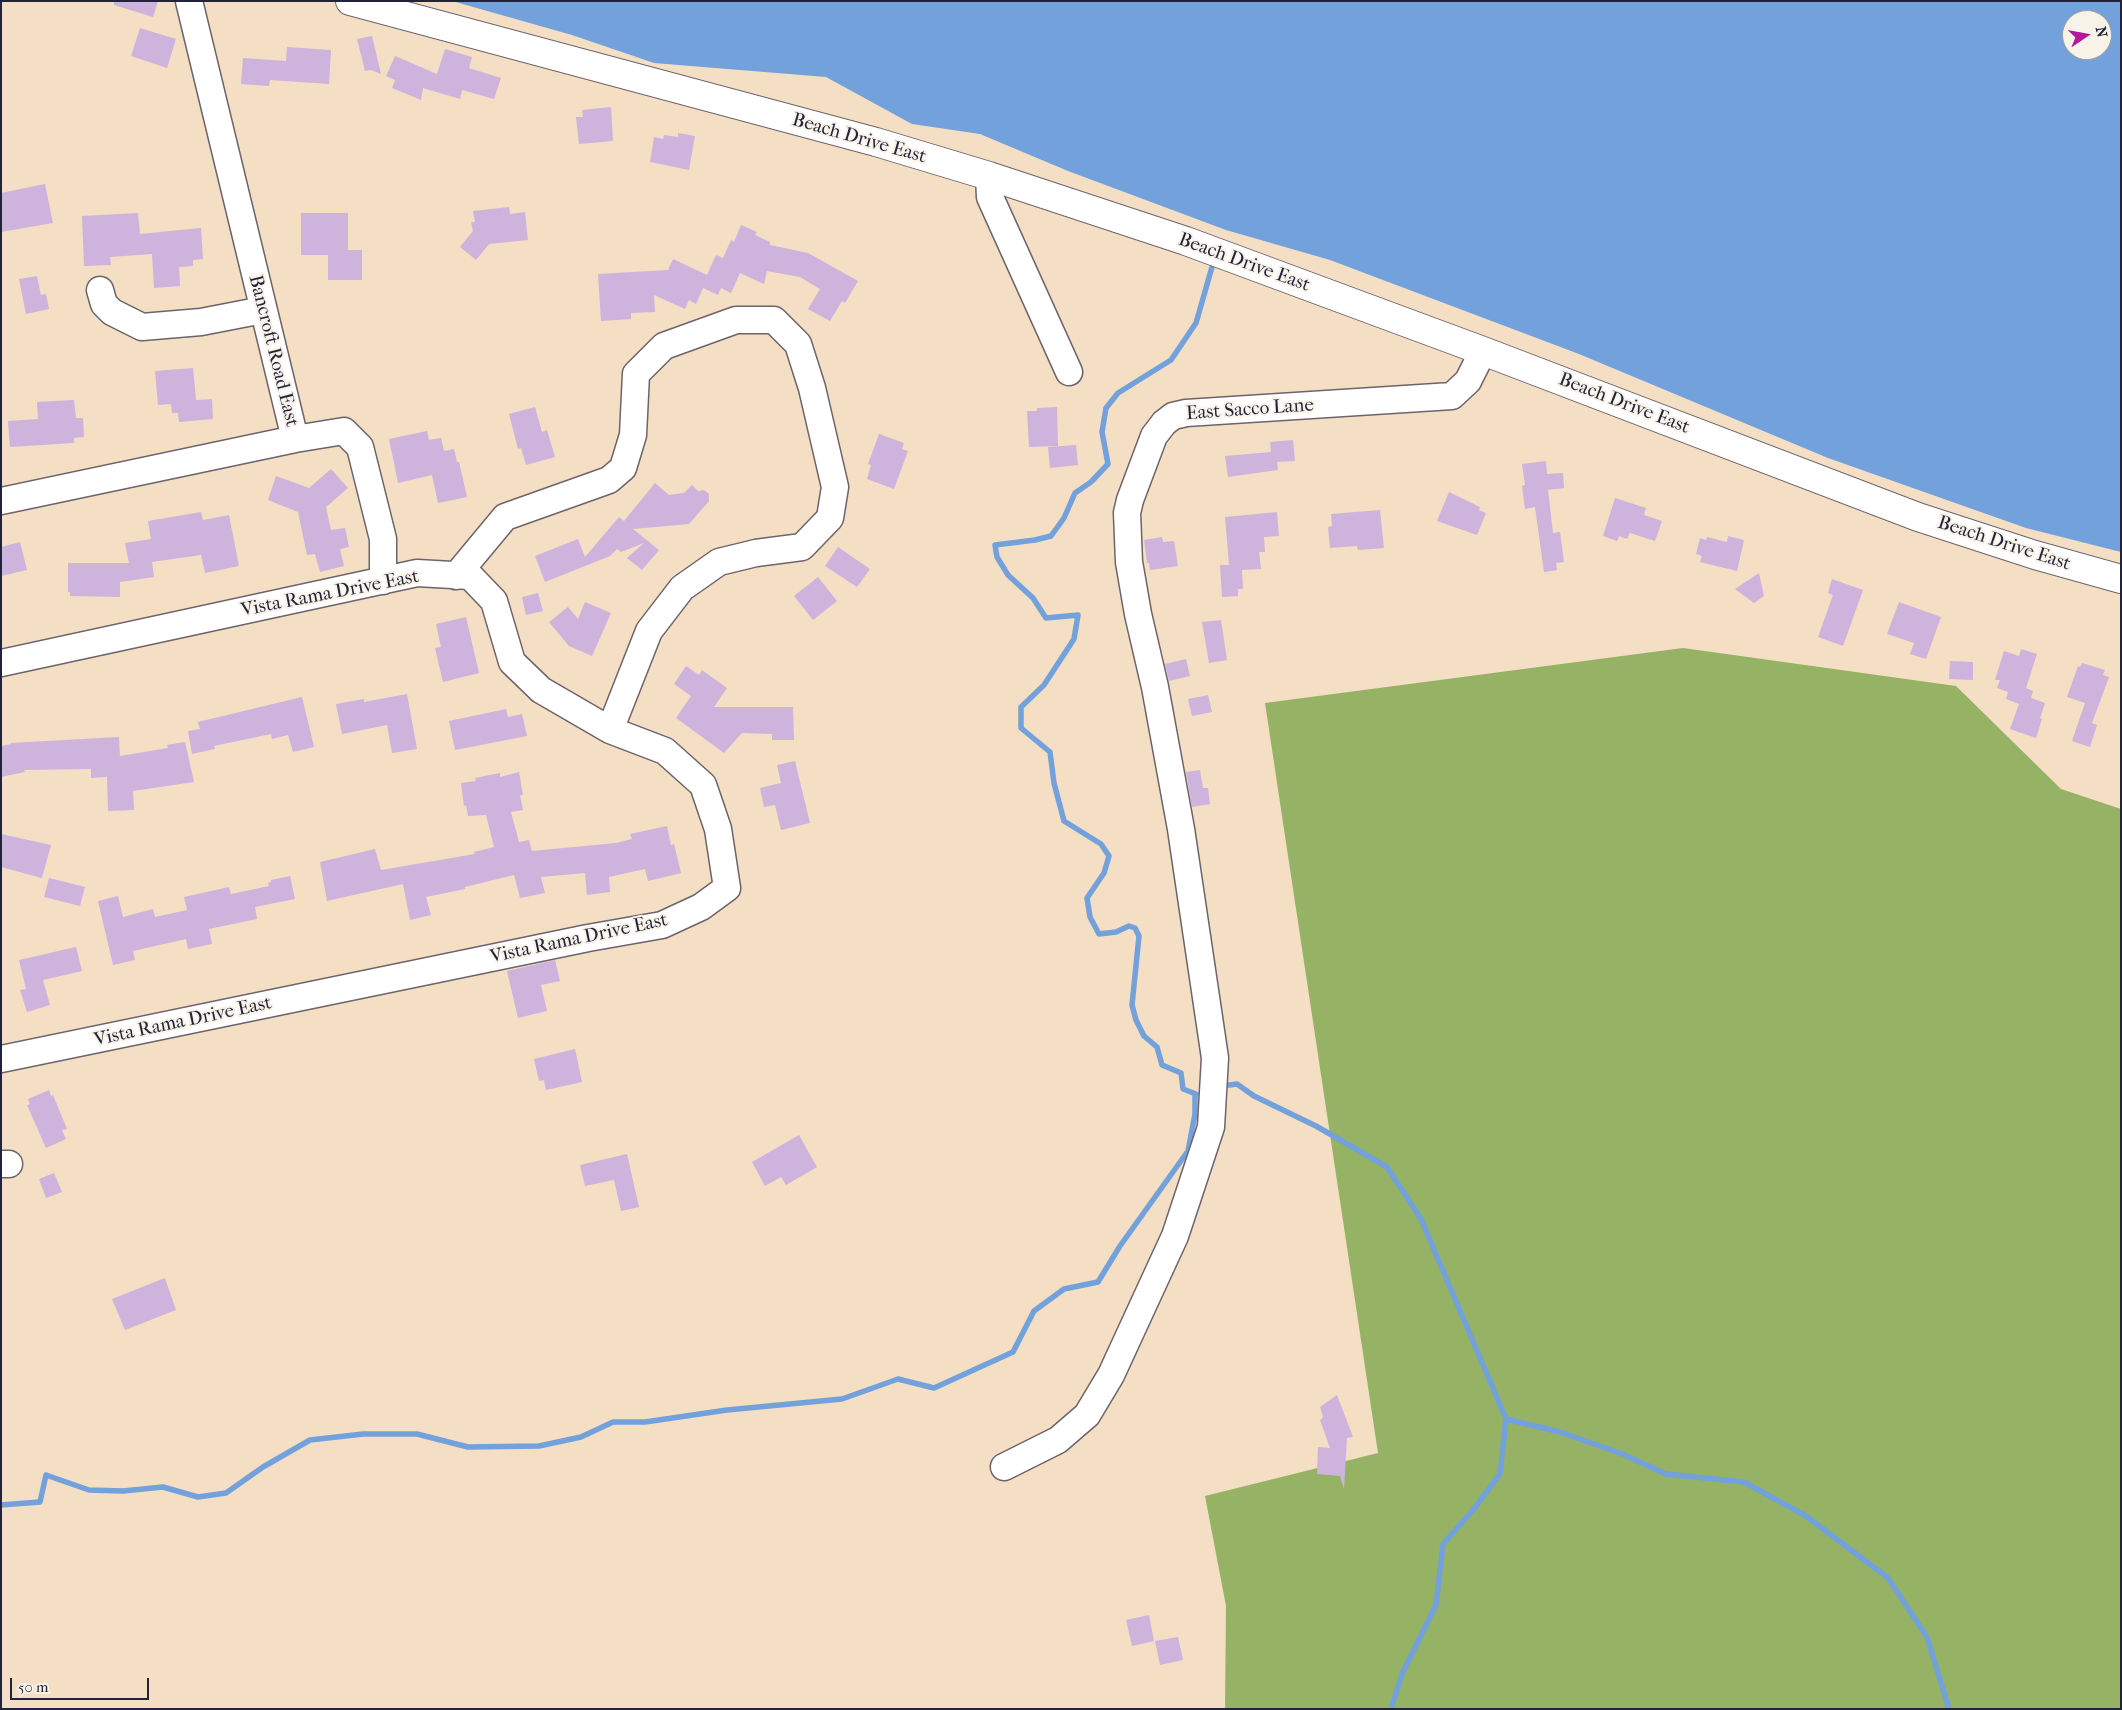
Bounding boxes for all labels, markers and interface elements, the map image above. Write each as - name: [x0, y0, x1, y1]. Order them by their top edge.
- north arrow: [2062, 10, 2112, 60]
- text: N: [2092, 25, 2111, 39]
- street label: Beach Drive East: [789, 109, 929, 169]
- street label: Beach Drive East: [1175, 229, 1313, 297]
- street label: Bancroft Road East: [243, 273, 303, 429]
- street label: Beach Drive East: [1555, 369, 1693, 439]
- street label: East Sacco Lane: [1185, 394, 1315, 426]
- street label: Beach Drive East: [1935, 512, 2073, 576]
- street label: Vista Rama Drive East: [239, 566, 421, 622]
- street label: Vista Rama Drive East: [488, 909, 670, 969]
- street label: Vista Rama Drive East: [92, 992, 274, 1052]
- scale bar: [12, 1668, 151, 1700]
- text: 50 m: [18, 1678, 48, 1696]

